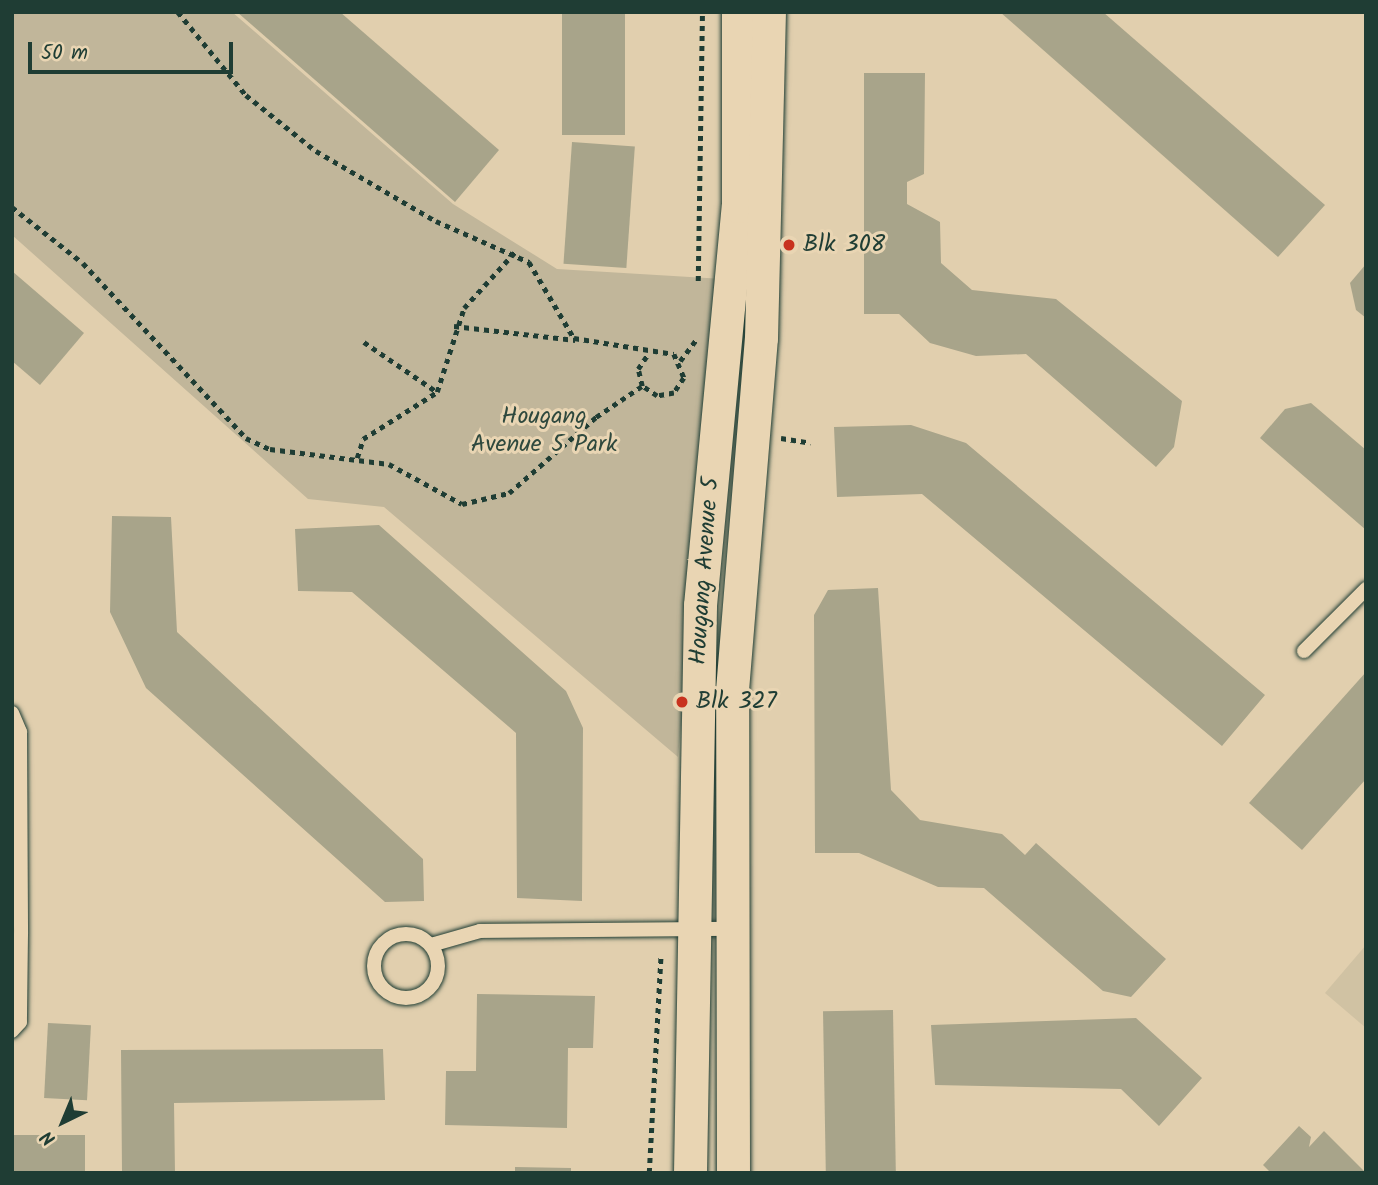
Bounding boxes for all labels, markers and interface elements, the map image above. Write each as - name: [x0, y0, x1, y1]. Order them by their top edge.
- scale bar: [32, 28, 236, 72]
- text: 50 m: [41, 37, 88, 70]
- place label: Blk 308: [803, 231, 885, 259]
- marker: Blk 308: [781, 237, 797, 253]
- park label: Hougang Avenue 5 Park: [471, 403, 617, 459]
- street label: Hougang Avenue 5: [684, 476, 726, 666]
- place label: Blk 327: [696, 688, 777, 716]
- marker: Blk 327: [674, 694, 690, 710]
- north arrow: [28, 1087, 98, 1157]
- text: N: [34, 1122, 63, 1152]

